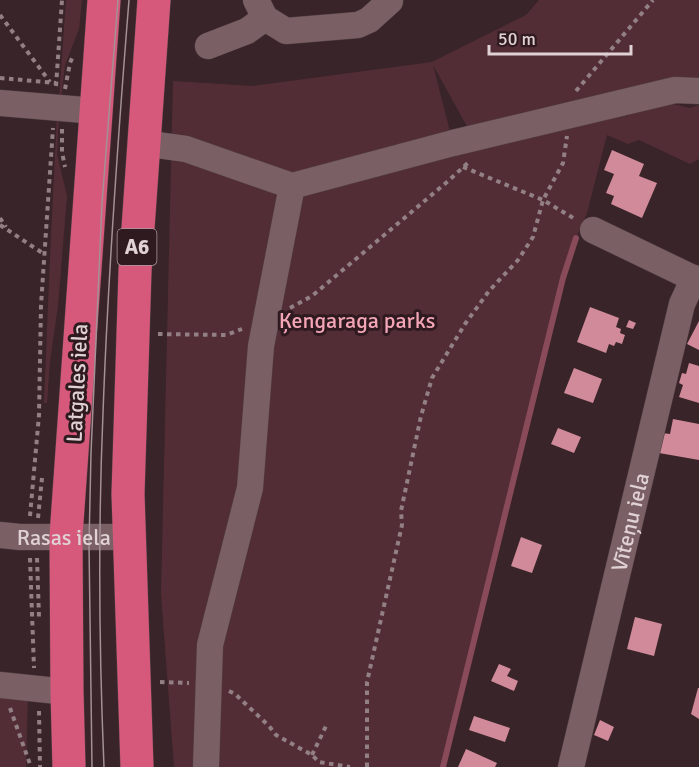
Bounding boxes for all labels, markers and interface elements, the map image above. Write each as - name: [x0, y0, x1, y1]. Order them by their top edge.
- scale bar: [489, 18, 632, 56]
- text: 50 m: [498, 28, 536, 50]
- road number: A6: [118, 229, 156, 265]
- park label: Ķengaraga parks: [279, 307, 435, 334]
- street label: Latgales iela: [60, 323, 94, 443]
- street label: Vīteņu iela: [605, 470, 655, 574]
- street label: Rasas iela: [17, 524, 111, 551]

